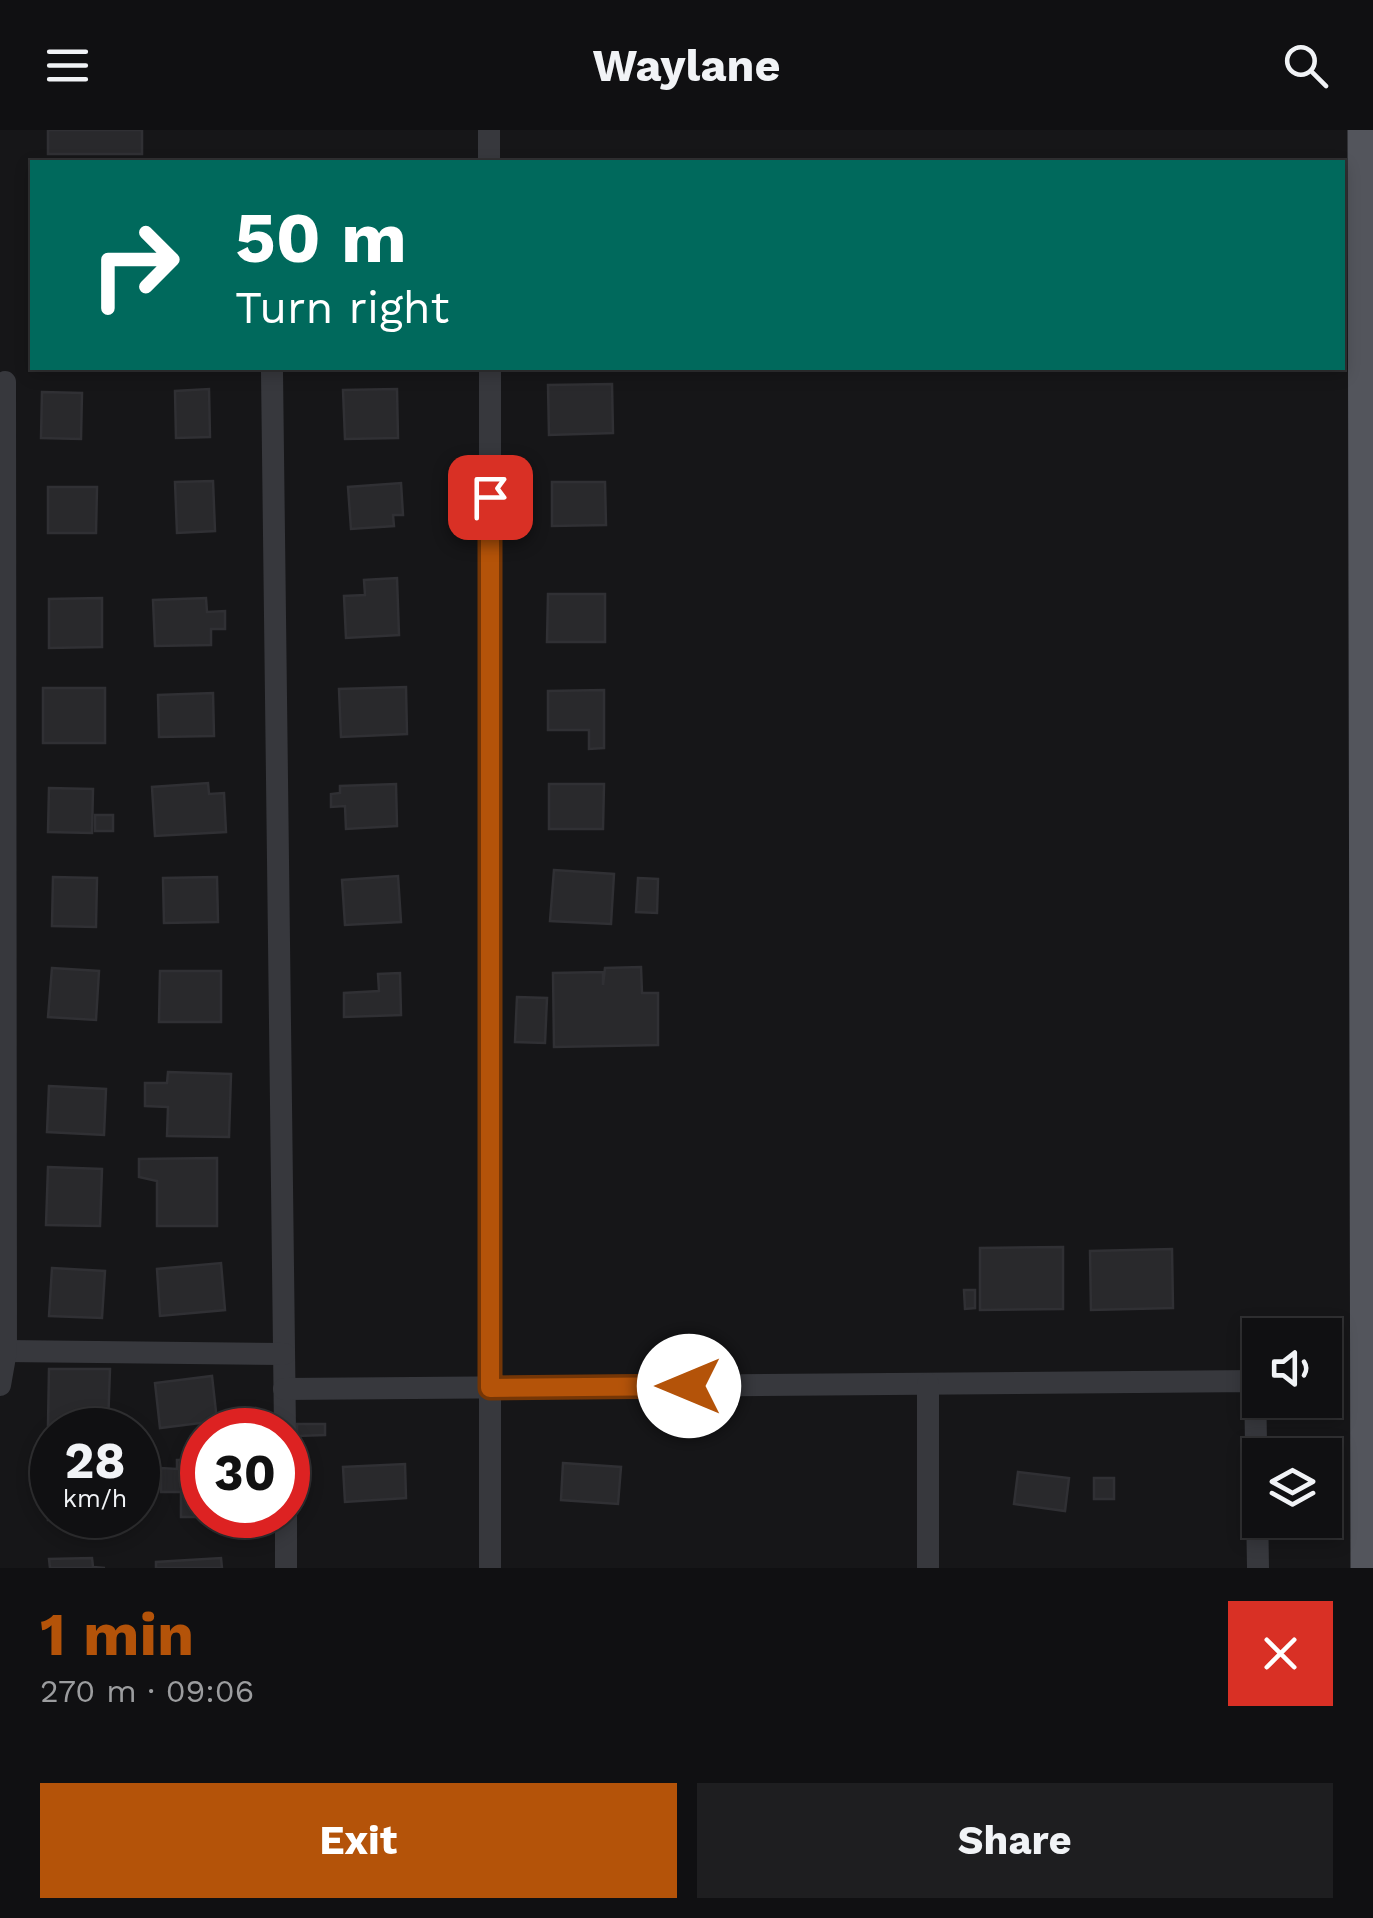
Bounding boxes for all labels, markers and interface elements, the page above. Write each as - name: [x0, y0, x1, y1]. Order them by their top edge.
- icon: menu: [40, 38, 95, 93]
- icon: search: [1278, 38, 1333, 93]
- text: Waylane: [592, 39, 781, 92]
- text: 50 m: [235, 197, 407, 279]
- icon: right: [70, 200, 200, 330]
- text: Turn right: [235, 281, 449, 334]
- pin: [448, 455, 533, 540]
- icon: arrive: [463, 470, 518, 525]
- map controls: [1242, 1318, 1342, 1538]
- button: sound: [1242, 1318, 1342, 1418]
- position arrow: [637, 1334, 741, 1438]
- speed limit sign: 30: [180, 1408, 310, 1538]
- text: 28: [64, 1431, 126, 1490]
- button: layers: [1242, 1438, 1342, 1538]
- text: km/h: [63, 1484, 127, 1513]
- text: 1 min: [40, 1599, 194, 1670]
- button: close: [1228, 1601, 1333, 1706]
- text: 270 m · 09:06: [40, 1672, 254, 1710]
- button: Exit: [40, 1783, 677, 1898]
- button: Share: [697, 1783, 1333, 1898]

